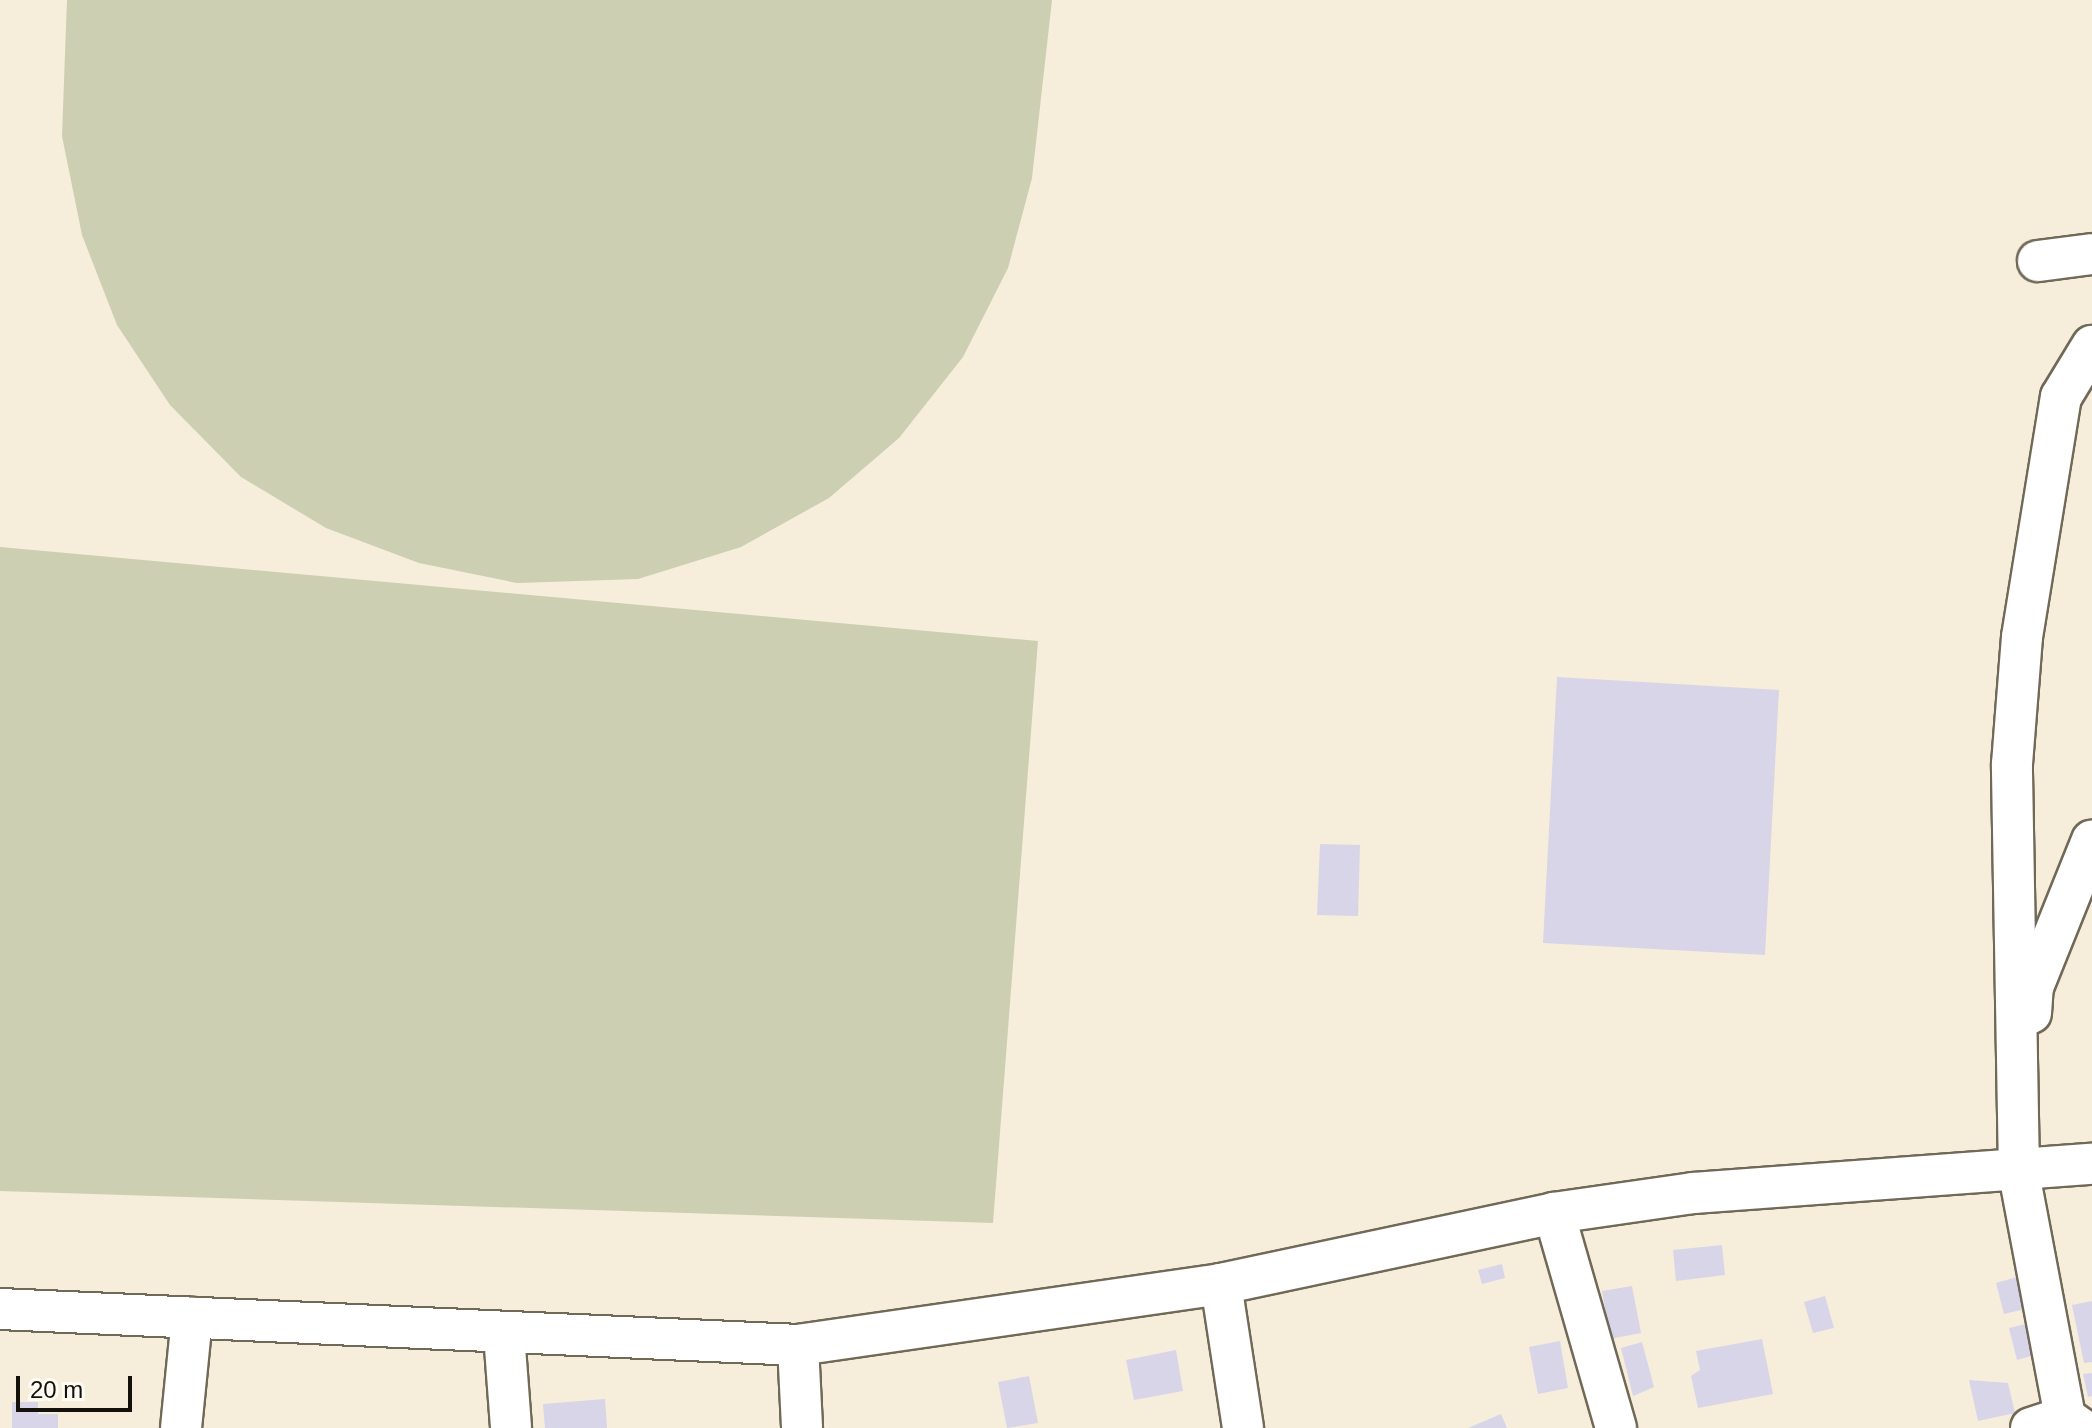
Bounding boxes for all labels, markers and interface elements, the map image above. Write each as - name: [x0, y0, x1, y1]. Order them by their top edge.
- scale bar: [20, 1360, 136, 1410]
- text: 20 m: [30, 1376, 83, 1403]

